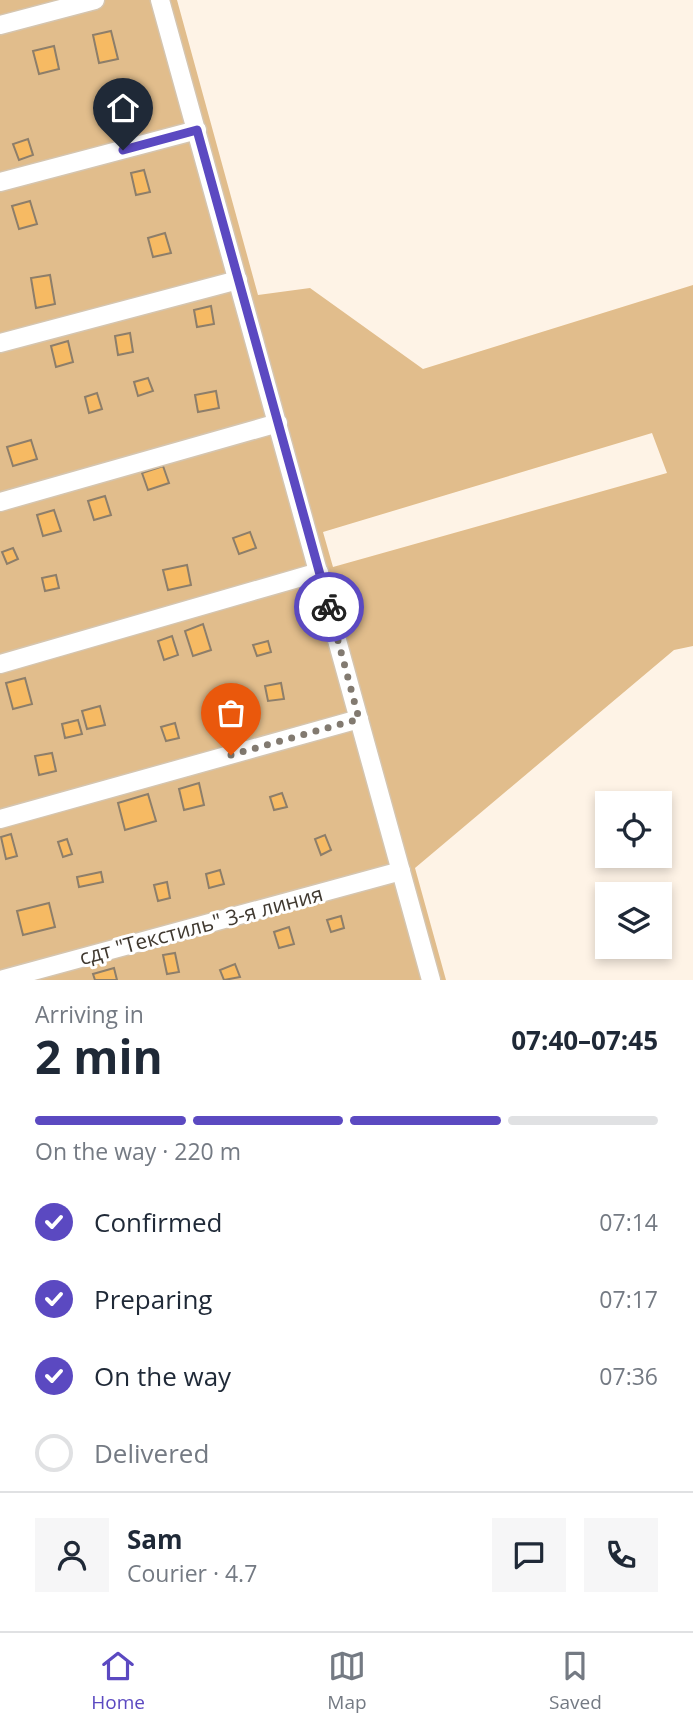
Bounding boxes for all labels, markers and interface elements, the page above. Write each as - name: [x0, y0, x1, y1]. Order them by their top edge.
- pin: [93, 78, 153, 150]
- icon: home: [104, 89, 142, 127]
- courier: [294, 572, 364, 642]
- icon: bike: [310, 588, 348, 626]
- pin: [201, 683, 261, 755]
- icon: bag: [212, 694, 250, 732]
- map controls: [595, 791, 672, 959]
- button: locate: [595, 791, 672, 868]
- street label: сдт "Текстиль" 3-я линия: [76, 879, 326, 971]
- button: layers: [595, 882, 672, 959]
- text: Arriving in: [35, 998, 144, 1030]
- text: 07:40–07:45: [511, 1022, 658, 1058]
- text: 2 min: [35, 1025, 163, 1087]
- text: On the way · 220 m: [35, 1135, 241, 1167]
- icon: check: [35, 1203, 73, 1241]
- text: Confirmed: [94, 1204, 222, 1240]
- text: 07:14: [599, 1206, 658, 1238]
- icon: check: [35, 1280, 73, 1318]
- text: Preparing: [94, 1281, 212, 1317]
- text: 07:17: [599, 1283, 658, 1315]
- icon: check: [35, 1357, 73, 1395]
- text: On the way: [94, 1358, 231, 1394]
- text: 07:36: [599, 1360, 658, 1392]
- text: Delivered: [94, 1435, 209, 1471]
- button: person: [35, 1518, 109, 1592]
- button: chat: [492, 1518, 566, 1592]
- button: phone: [584, 1518, 658, 1592]
- text: Sam: [127, 1521, 183, 1557]
- text: Courier · 4.7: [127, 1557, 257, 1589]
- tab: Home: [91, 1647, 145, 1715]
- tab: Map: [327, 1647, 367, 1715]
- tab: Saved: [549, 1647, 602, 1715]

